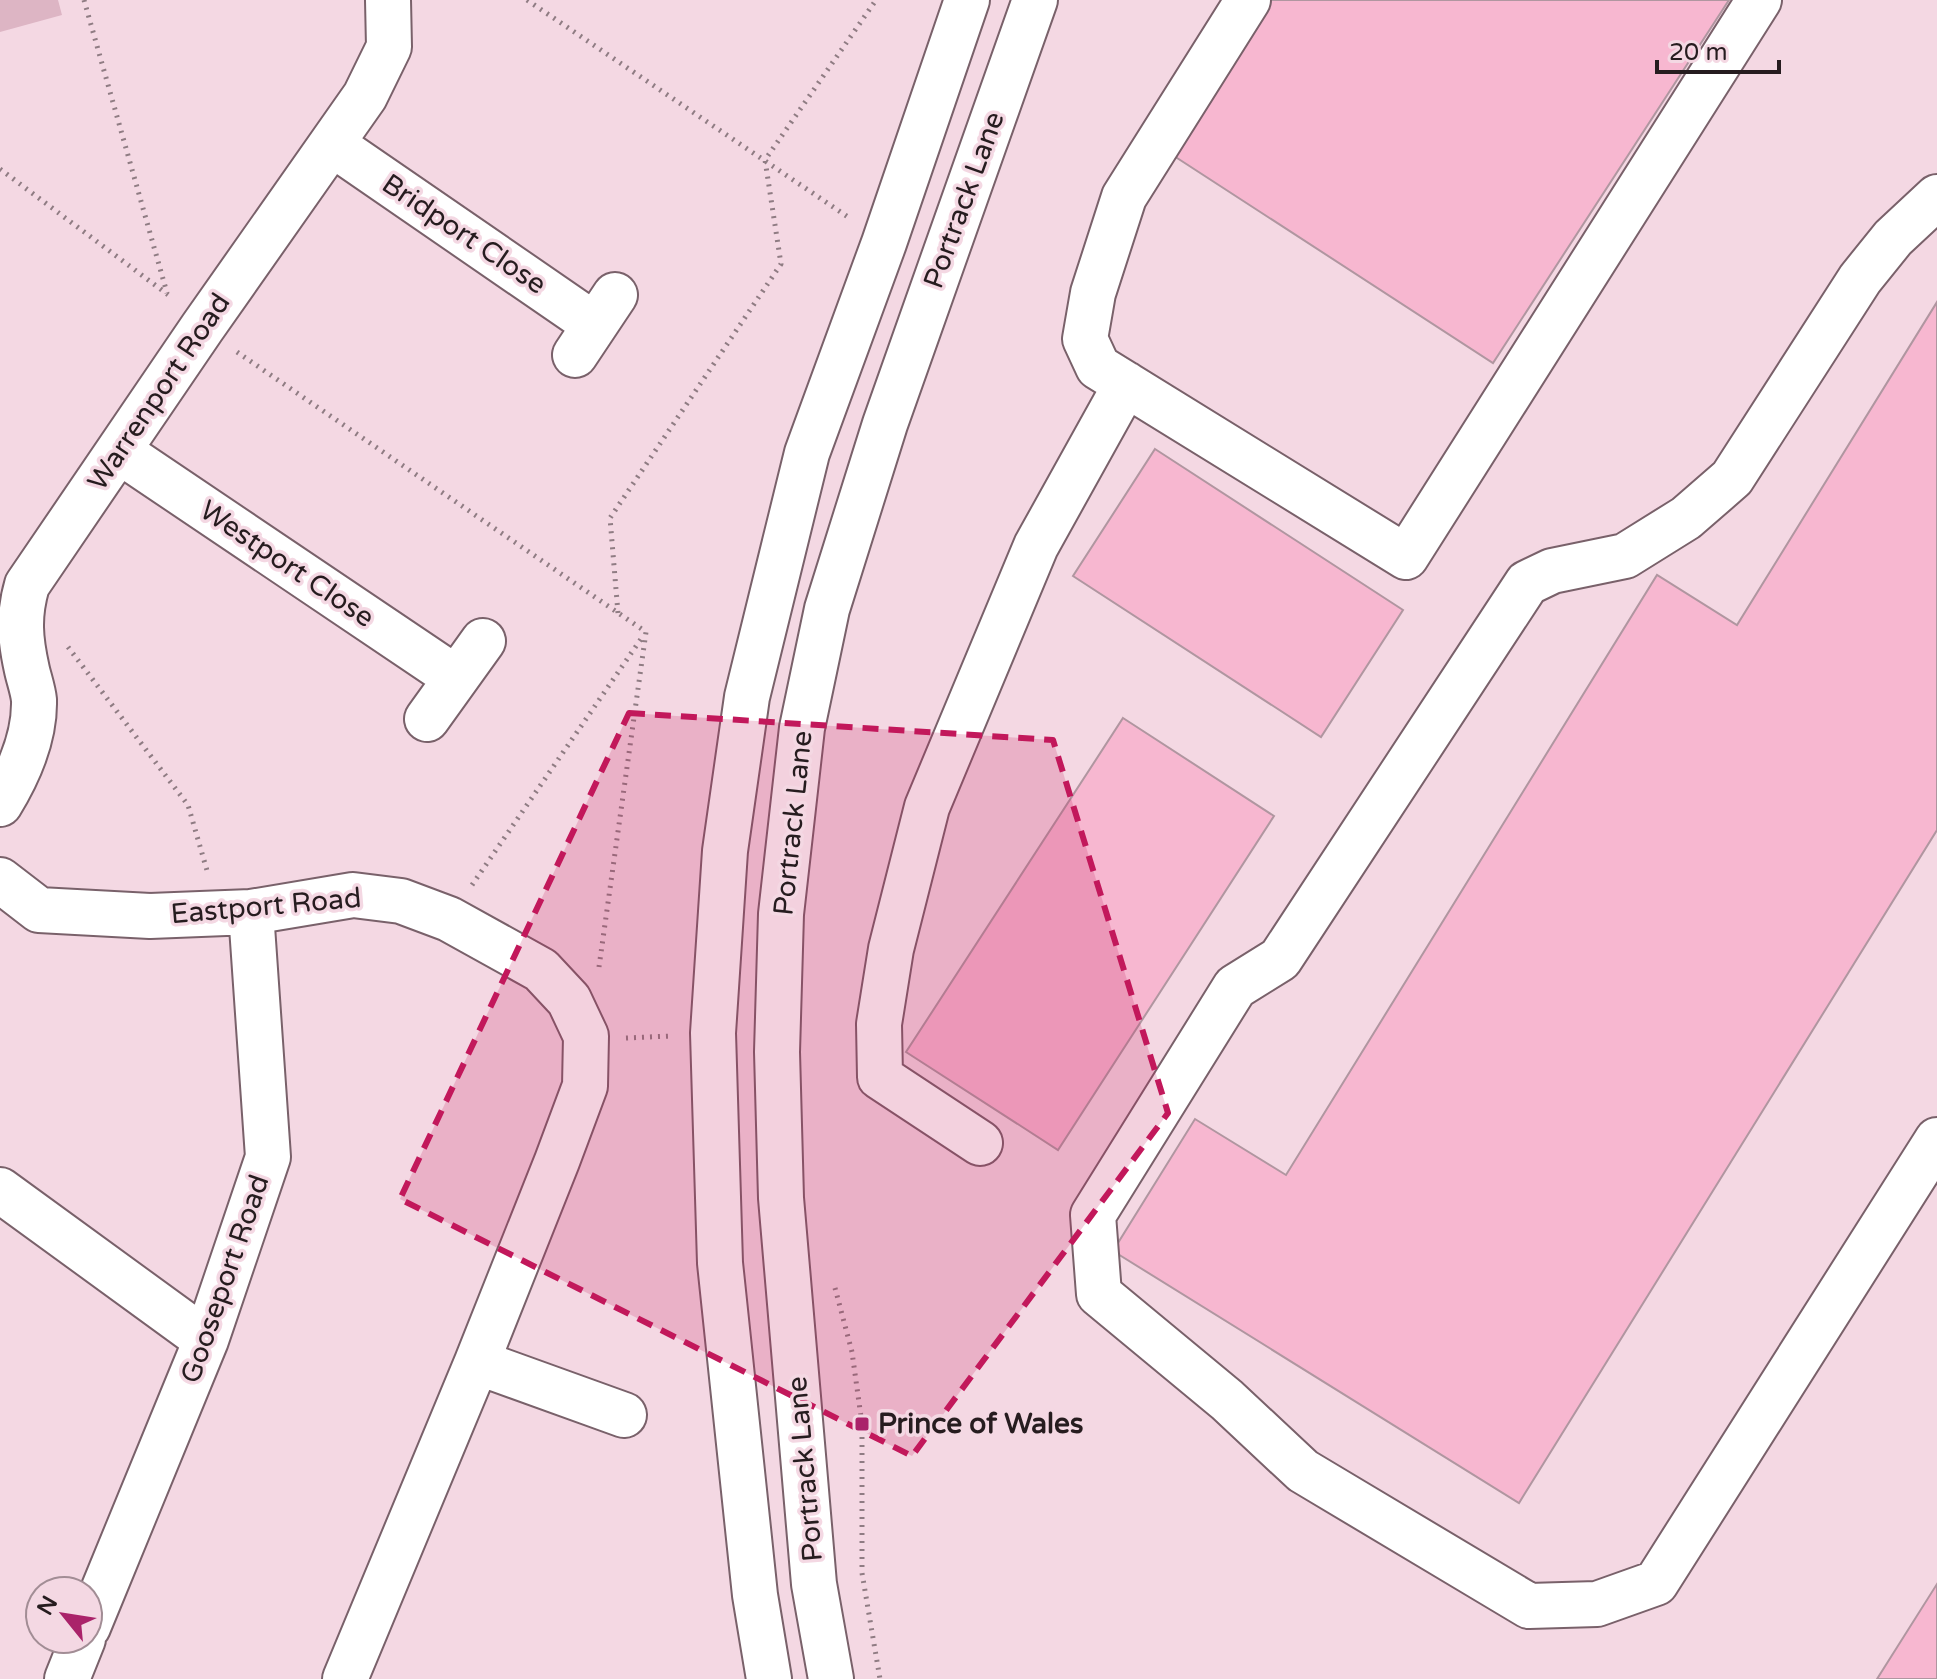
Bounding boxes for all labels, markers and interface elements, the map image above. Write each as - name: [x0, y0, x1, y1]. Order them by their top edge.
- scale bar: [1657, 24, 1779, 74]
- text: 20 m: [1669, 38, 1727, 67]
- street label: Portrack Lane: [916, 107, 1012, 293]
- street label: Bridport Close: [375, 167, 553, 301]
- street label: Warrenport Road: [80, 287, 238, 497]
- street label: Westport Close: [193, 493, 381, 635]
- street label: Portrack Lane: [766, 729, 820, 917]
- street label: Eastport Road: [169, 881, 363, 931]
- street label: Gooseport Road: [173, 1170, 277, 1388]
- street label: Portrack Lane: [780, 1375, 830, 1563]
- place label: Prince of Wales: [878, 1407, 1083, 1441]
- marker: Prince of Wales: [853, 1415, 871, 1433]
- north arrow: [24, 1575, 104, 1655]
- text: N: [32, 1591, 63, 1620]

